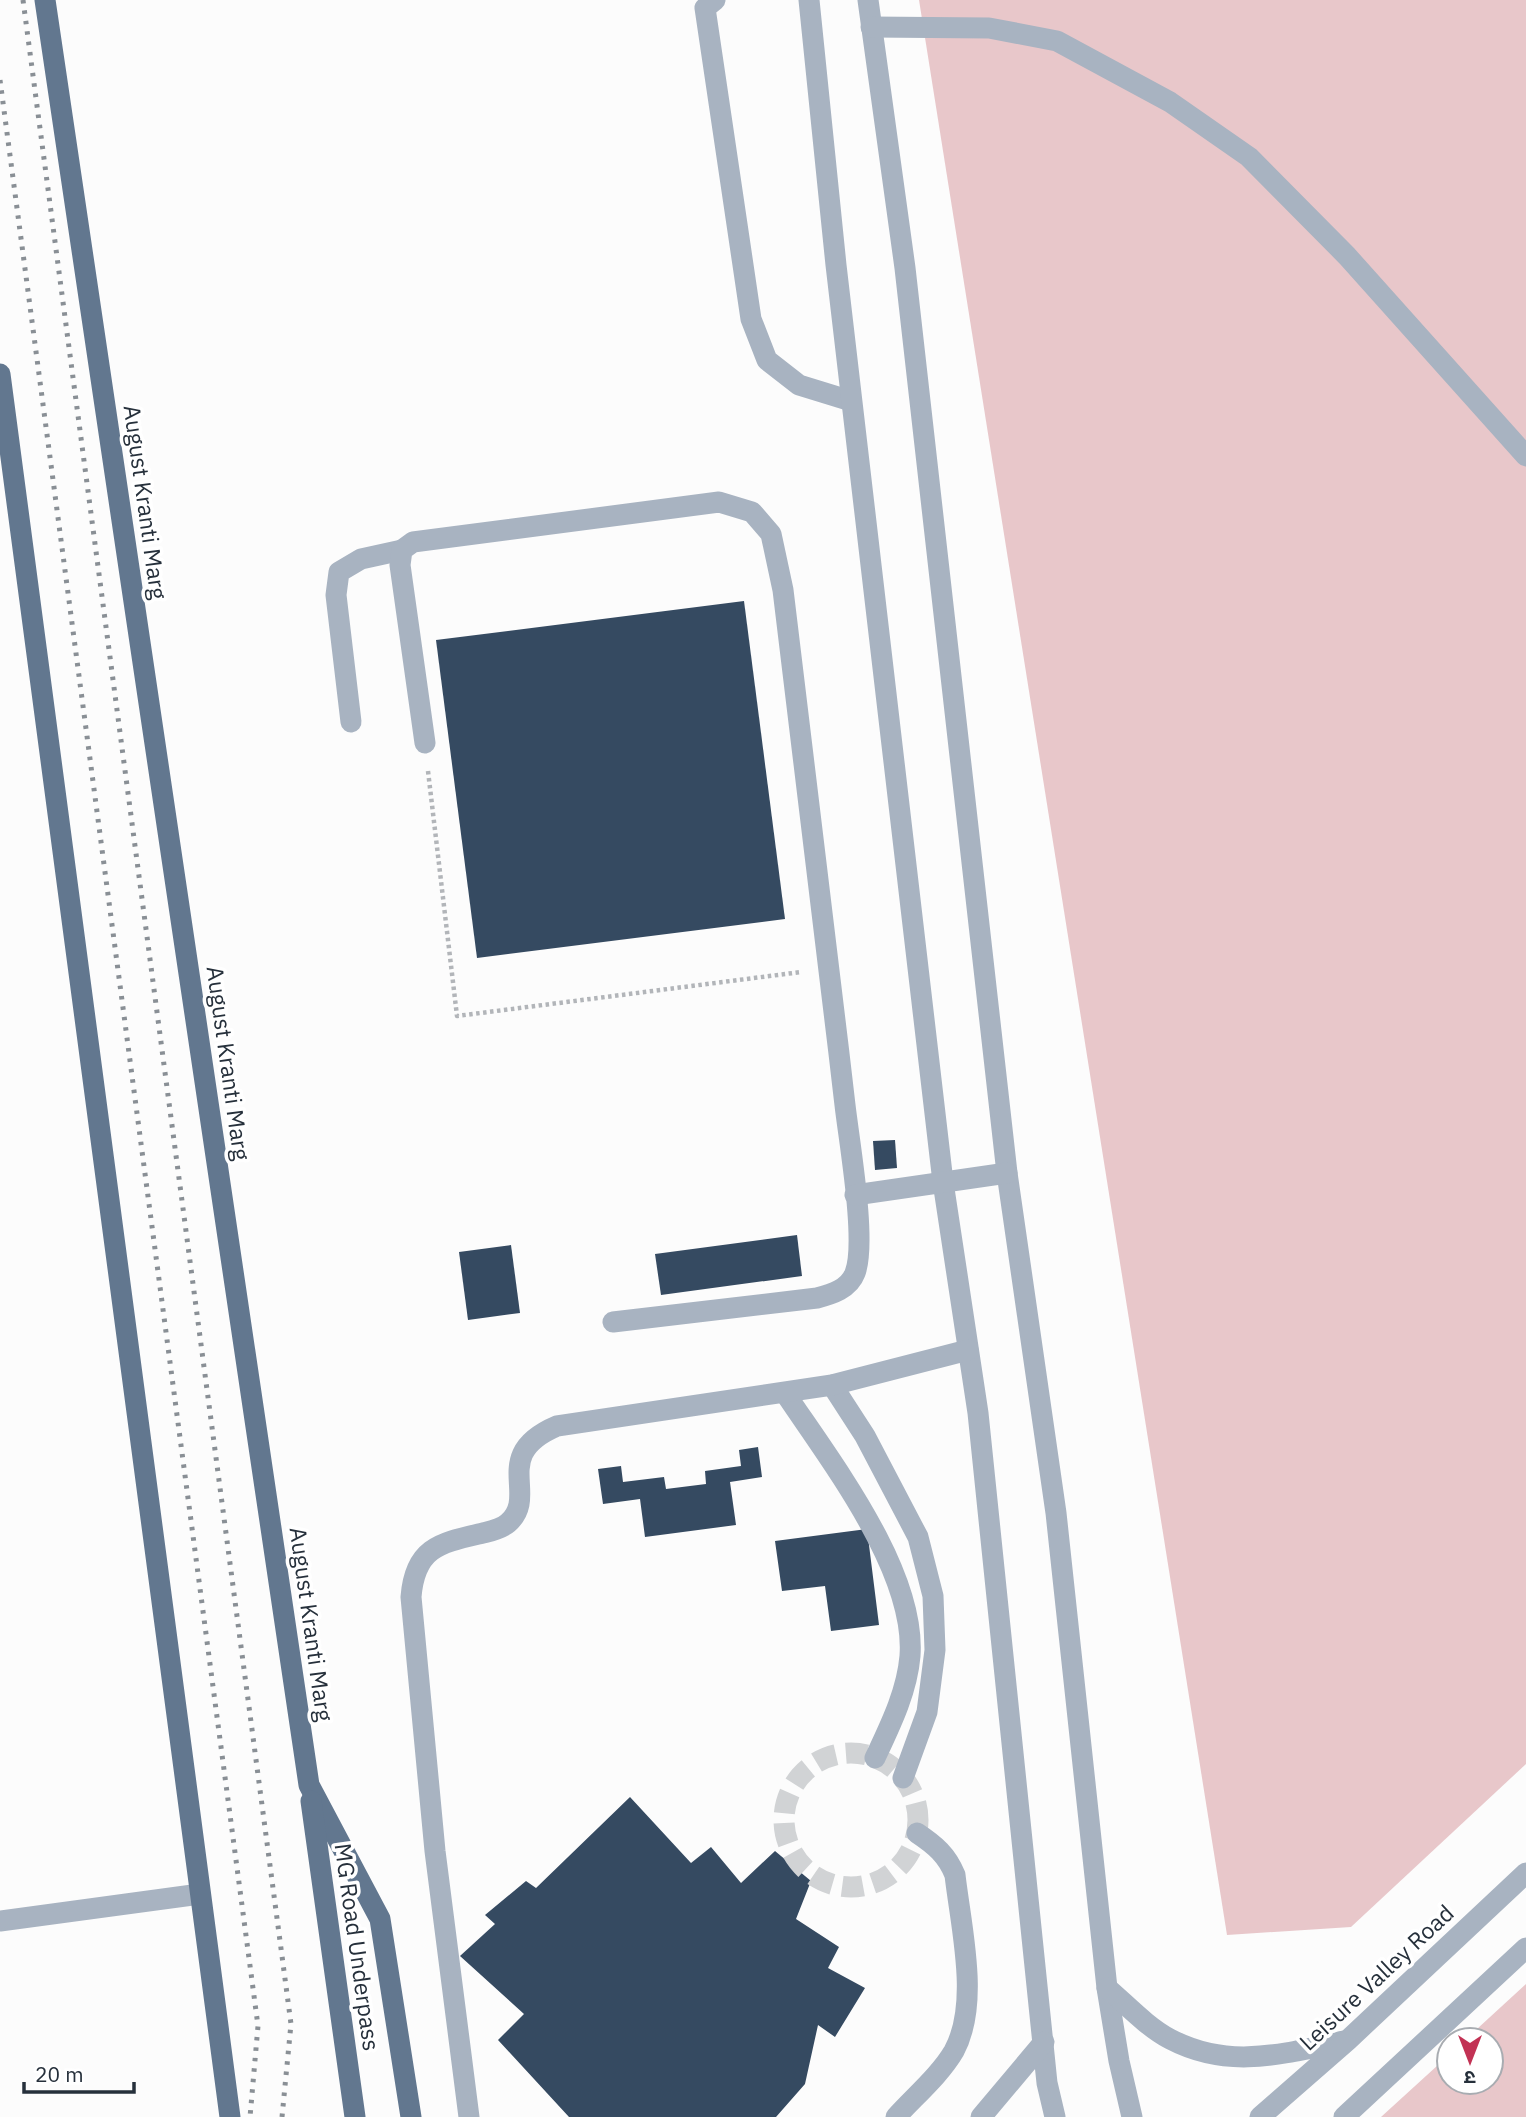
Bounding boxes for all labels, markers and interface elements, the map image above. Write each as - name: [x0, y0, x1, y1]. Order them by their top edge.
- street label: August Kranti Marg: [118, 403, 174, 601]
- street label: August Kranti Marg: [201, 964, 257, 1162]
- street label: August Kranti Marg: [284, 1525, 340, 1723]
- street label: MG Road Underpass: [329, 1841, 387, 2053]
- street label: Leisure Valley Road: [1292, 1898, 1460, 2056]
- north arrow: [1435, 2026, 1505, 2096]
- scale bar: [24, 2050, 135, 2094]
- text: 20 m: [35, 2060, 84, 2088]
- text: उ: [1464, 2066, 1476, 2090]

